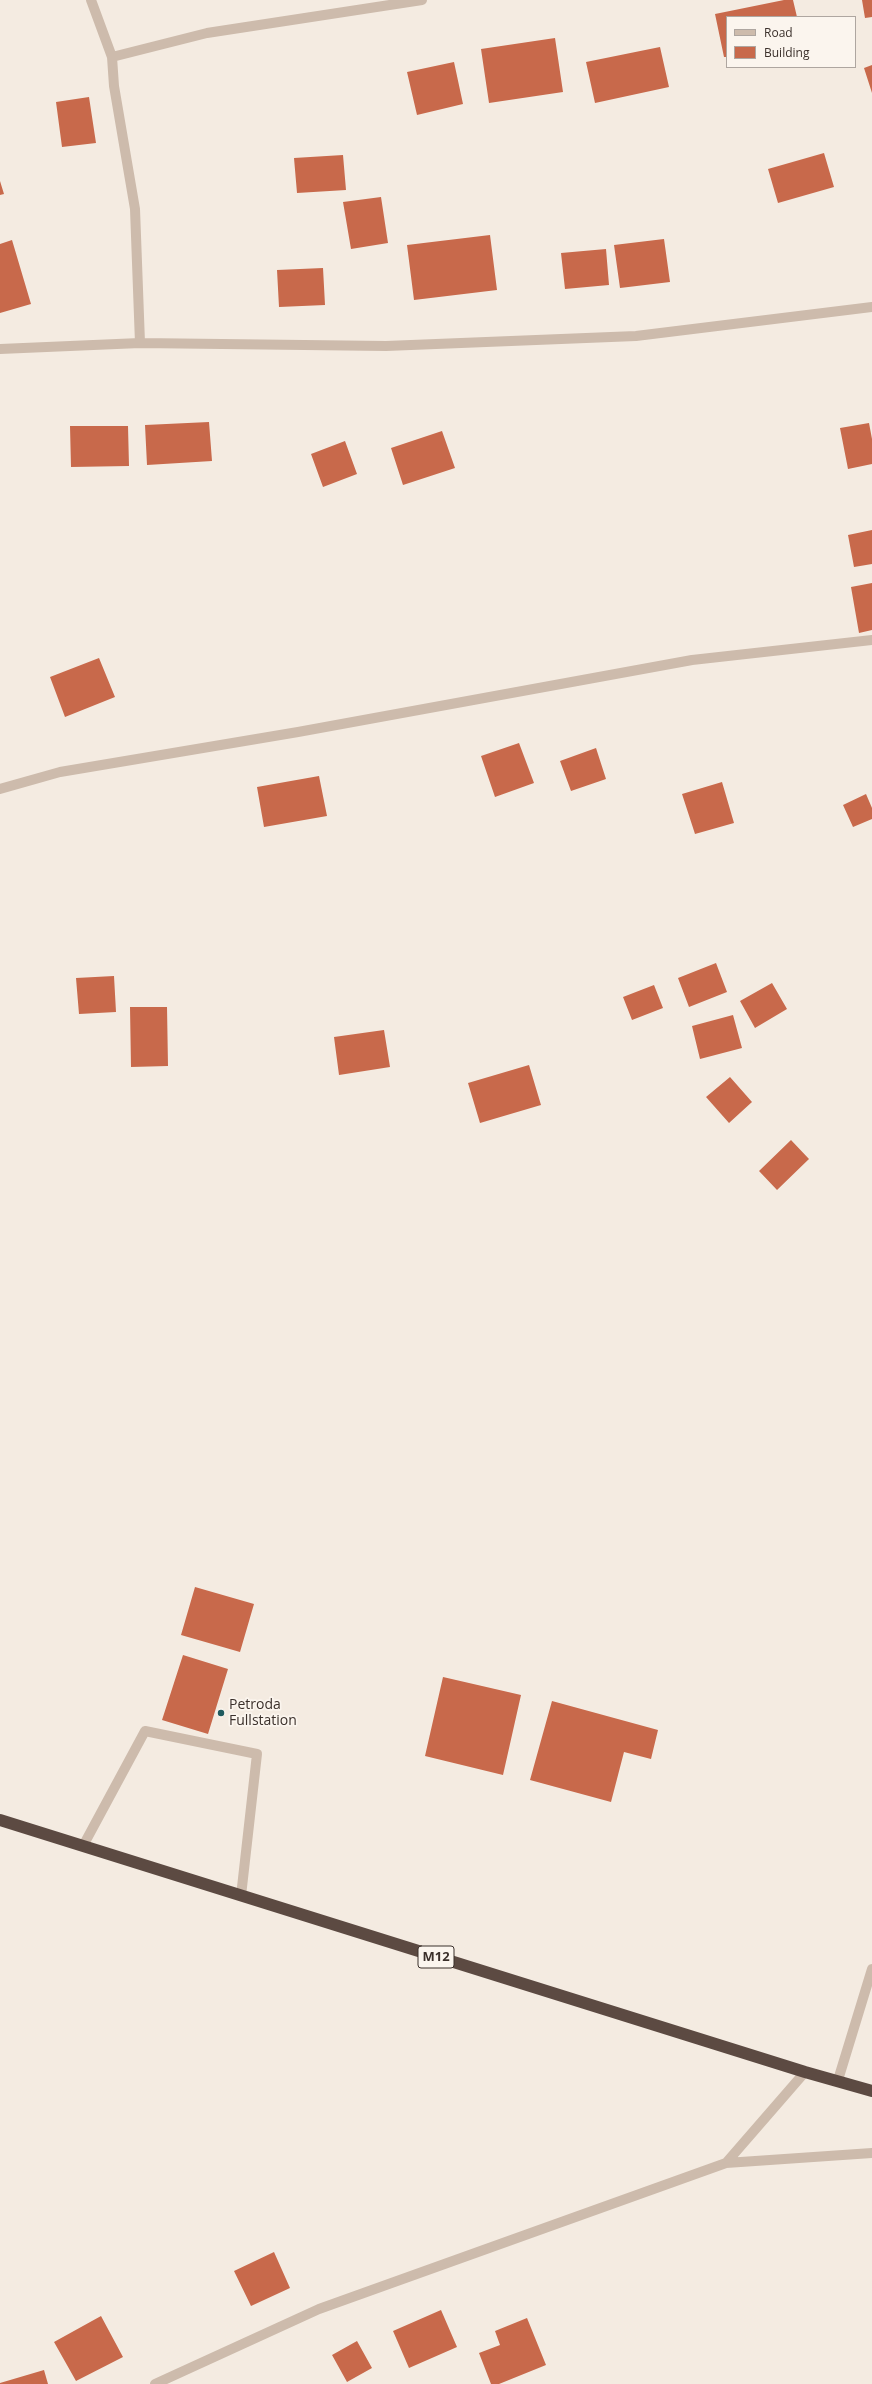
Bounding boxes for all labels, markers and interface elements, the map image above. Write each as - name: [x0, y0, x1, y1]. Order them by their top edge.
- legend: [726, 16, 856, 68]
- text: Road: [764, 24, 793, 41]
- text: Building: [764, 44, 809, 61]
- place label: Petroda Fullstation: [229, 1697, 297, 1730]
- marker: Petroda Fullstation: [216, 1708, 226, 1718]
- road number: M12: [418, 1946, 454, 1968]

